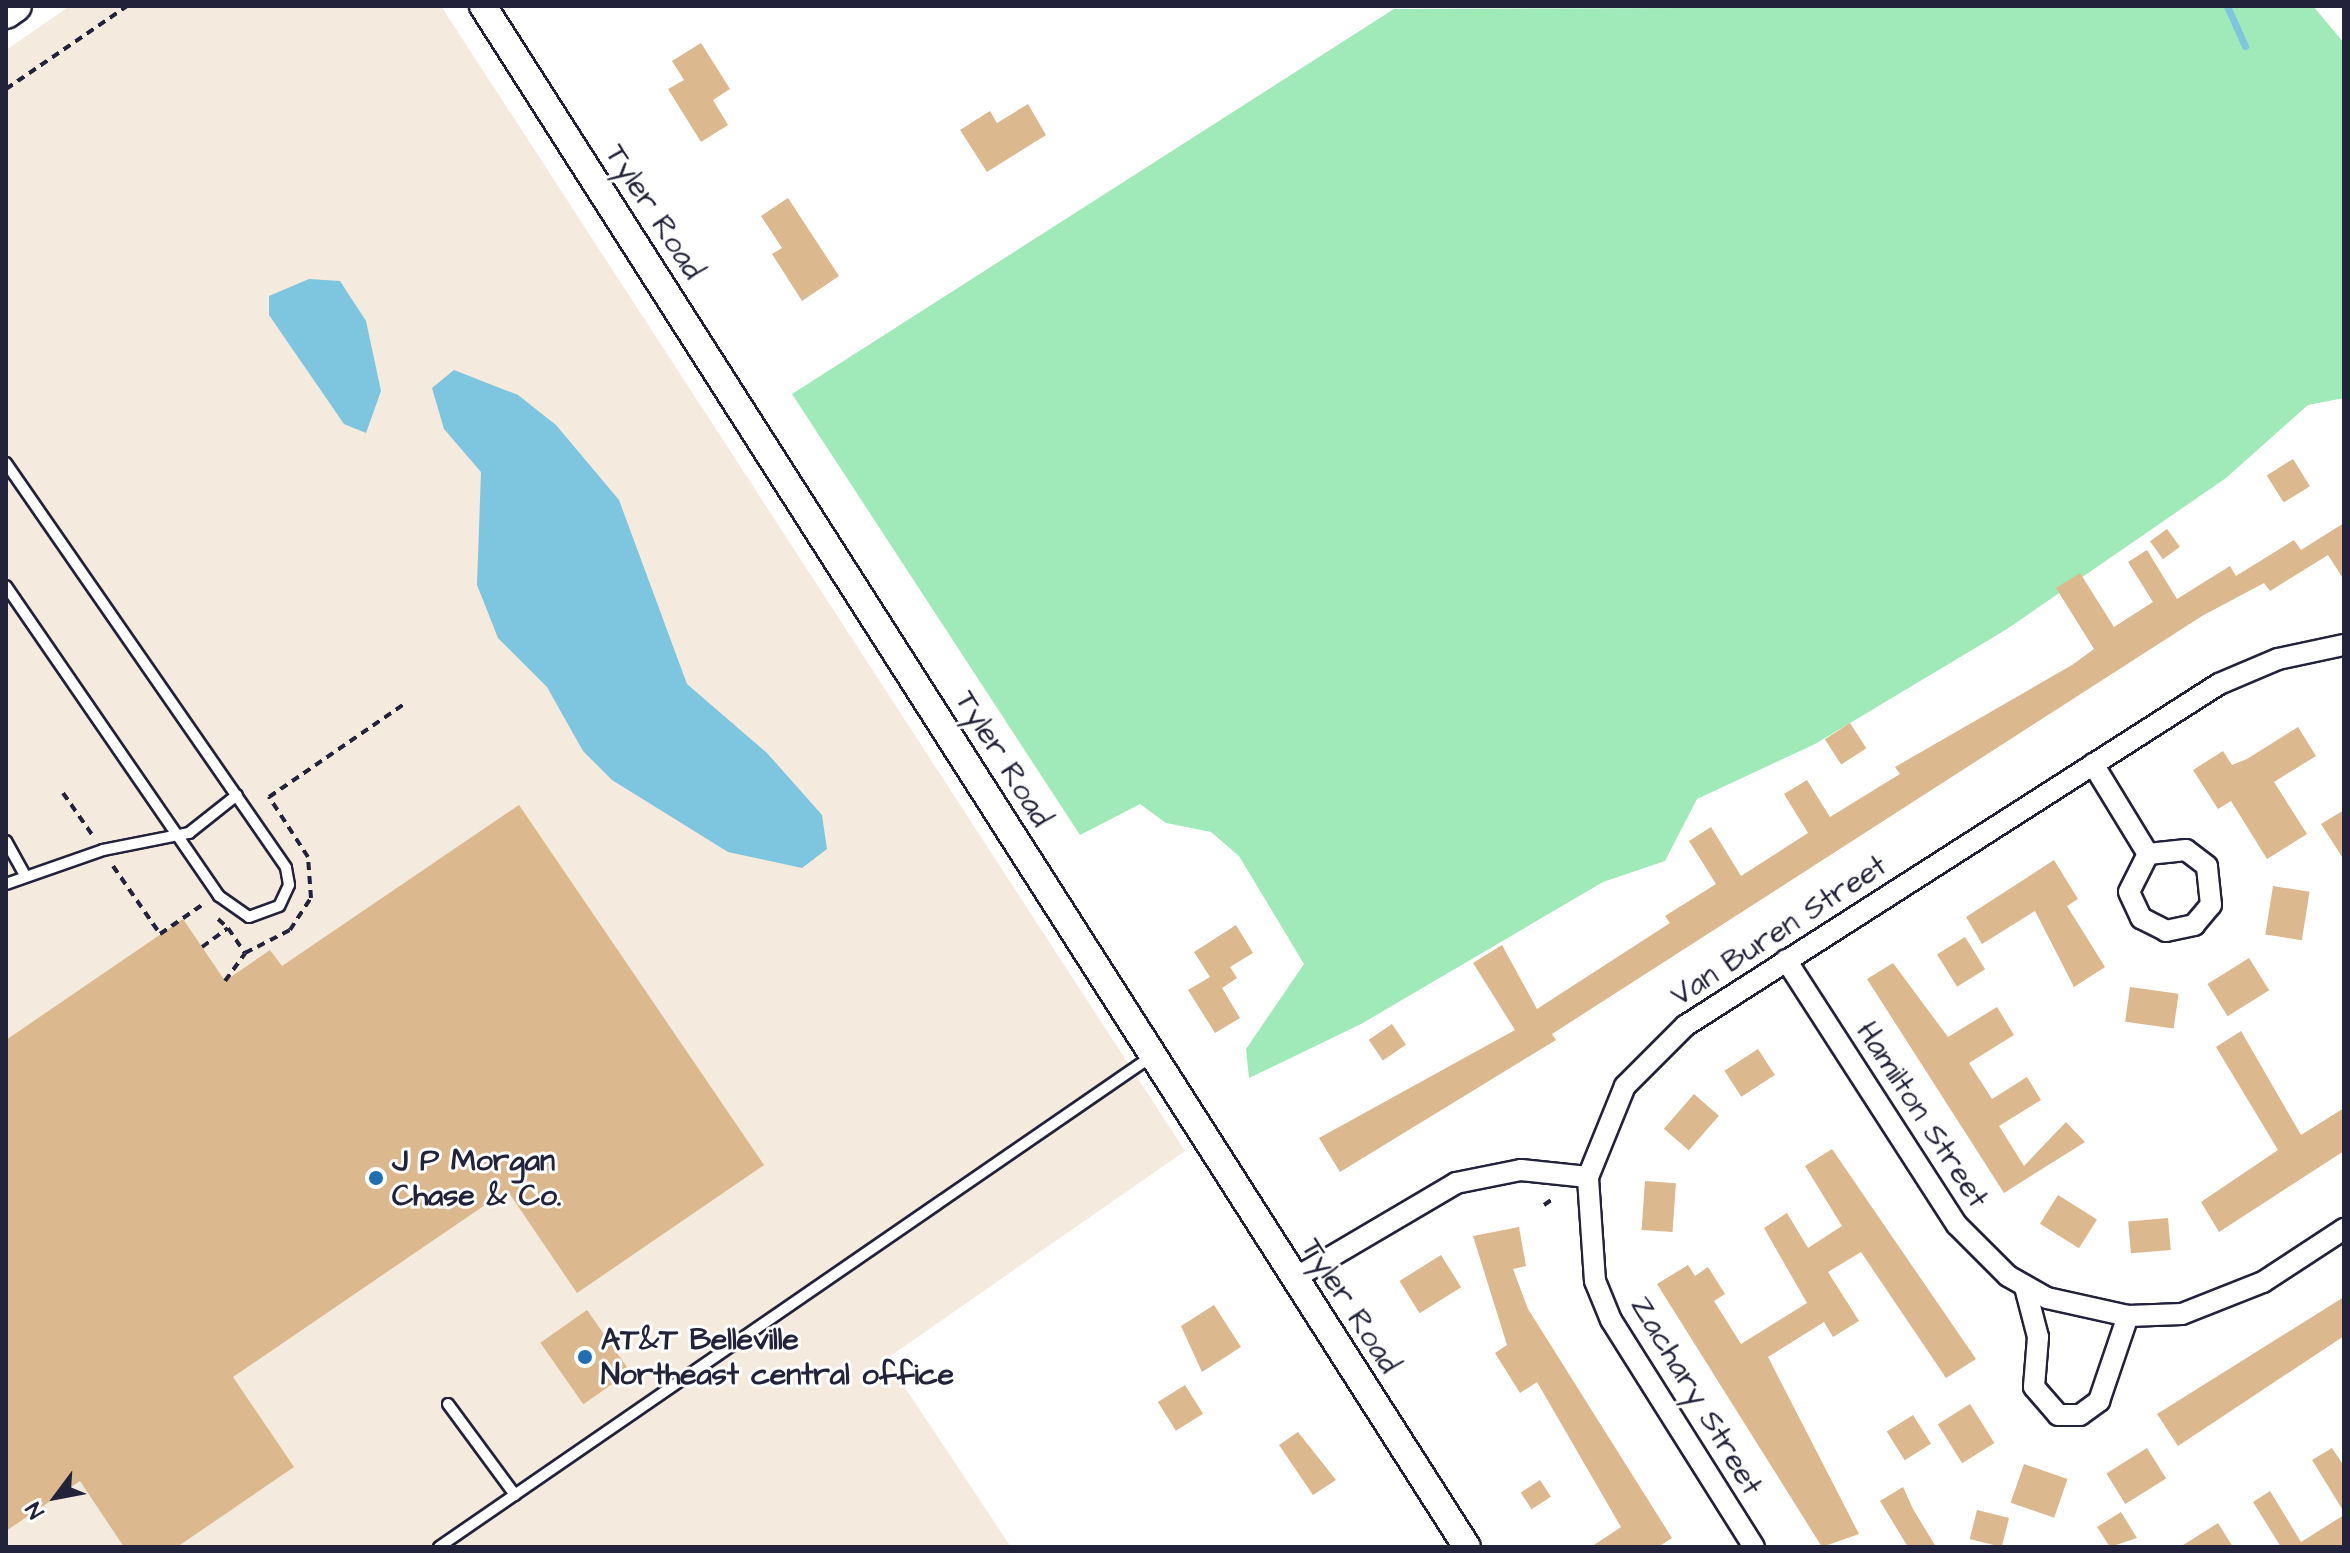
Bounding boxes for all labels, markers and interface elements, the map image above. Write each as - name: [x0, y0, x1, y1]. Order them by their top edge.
- street label: Tyler Road: [597, 138, 711, 286]
- street label: Tyler Road: [947, 684, 1059, 834]
- street label: Van Buren Street: [1664, 848, 1894, 1014]
- street label: Hamilton Street: [1848, 1015, 1996, 1215]
- place label: J P Morgan Chase & Co.: [392, 1143, 561, 1214]
- marker: J P Morgan Chase & Co.: [367, 1169, 385, 1187]
- street label: Tyler Road: [1293, 1232, 1407, 1380]
- street label: Zachary Street: [1623, 1290, 1769, 1502]
- place label: AT&T Belleville Northeast central office: [601, 1322, 954, 1392]
- marker: AT&T Belleville Northeast central office: [576, 1348, 594, 1366]
- north arrow: [16, 1457, 96, 1537]
- text: N: [18, 1496, 52, 1524]

